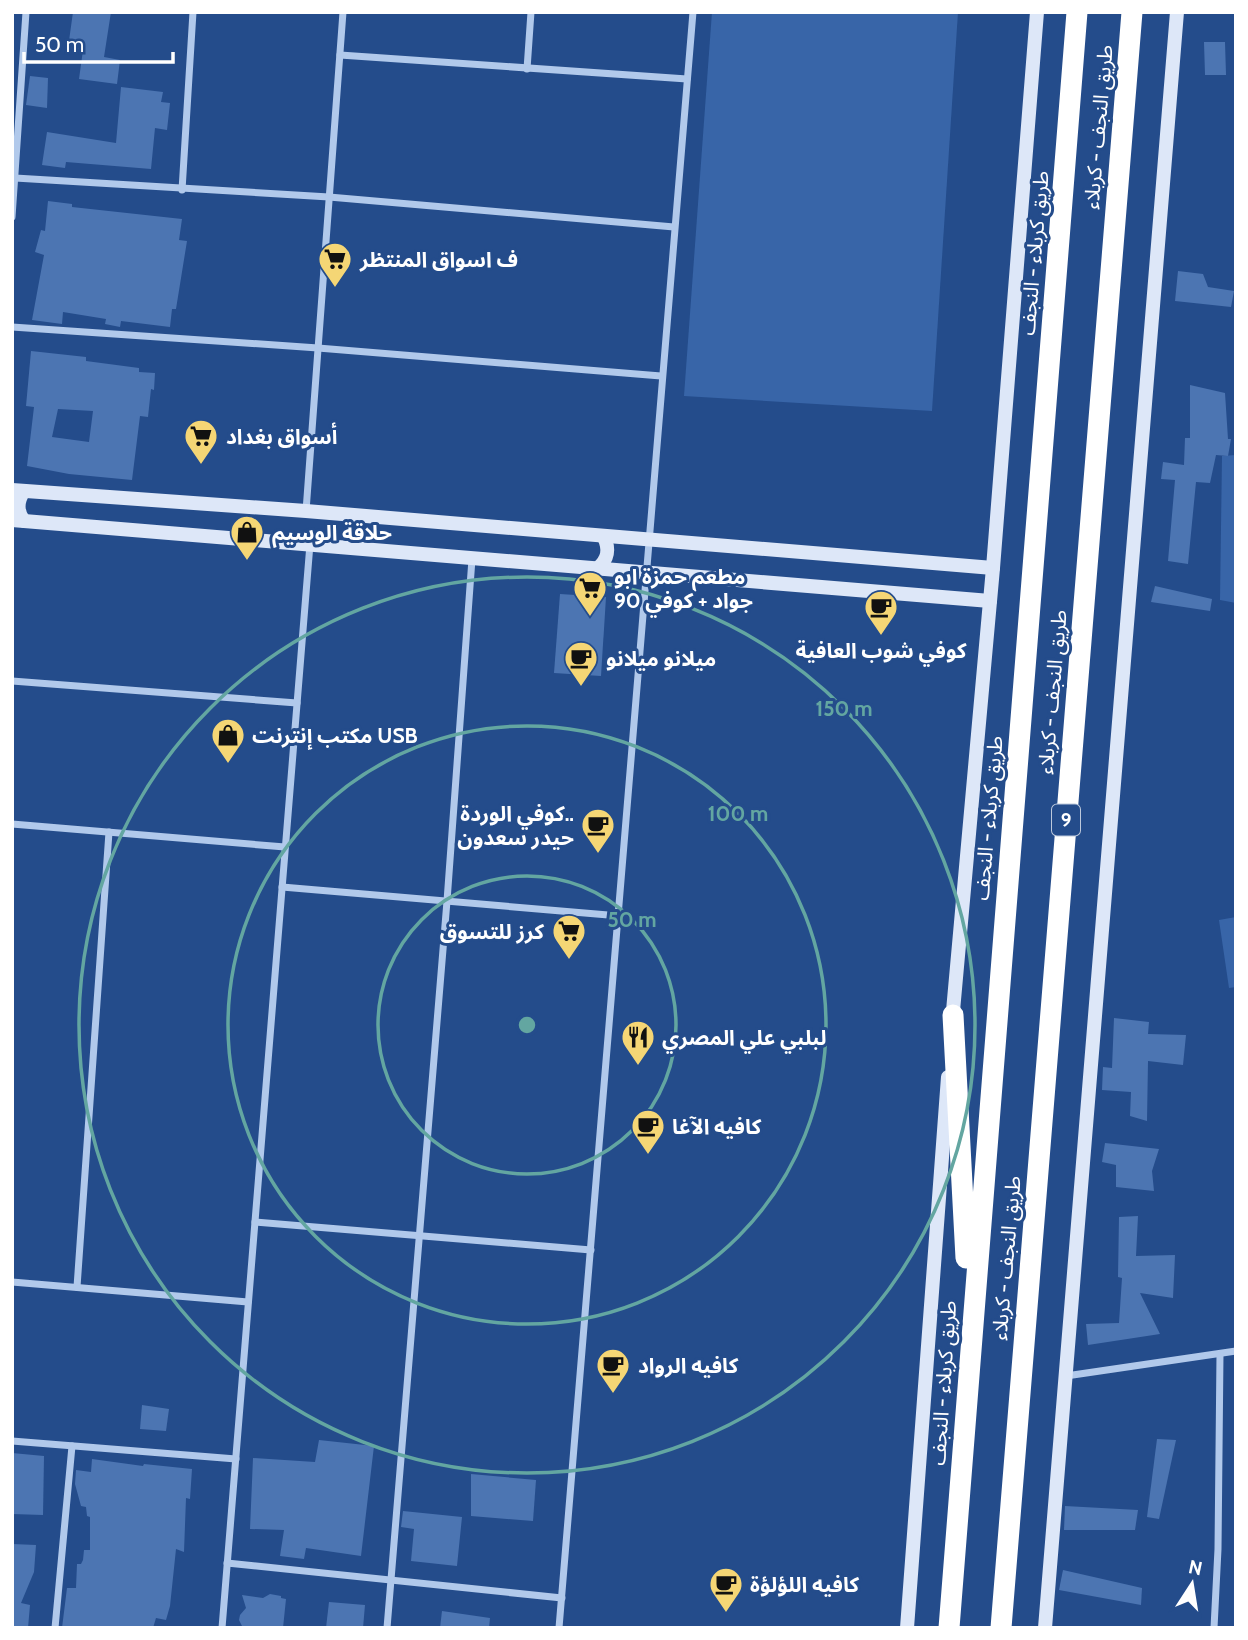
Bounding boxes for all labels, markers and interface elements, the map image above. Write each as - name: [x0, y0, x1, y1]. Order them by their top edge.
- scale bar: [24, 21, 173, 65]
- text: 50 m: [35, 32, 84, 57]
- street label: طريق النجف - کربلاء: [1078, 43, 1119, 211]
- street label: طريق کربلاء - النجف: [1014, 169, 1055, 337]
- supermarket icon: ف اسواق المنتظر: [316, 240, 354, 289]
- place label: ف اسواق المنتظر: [359, 247, 518, 272]
- supermarket icon: أسواق بغداد: [182, 417, 220, 466]
- place label: أسواق بغداد: [226, 422, 337, 449]
- shop icon: حلاقة الوسيم: [228, 513, 266, 562]
- place label: حلاقة الوسيم: [272, 520, 392, 548]
- place label: مطعم حمزة ابو جواد + كوفي 90: [614, 564, 753, 617]
- supermarket icon: مطعم حمزة ابو جواد + كوفي 90: [571, 569, 609, 618]
- cafe icon: كوفي شوب العافية: [862, 588, 900, 637]
- street label: طريق النجف - کربلاء: [1032, 608, 1073, 776]
- place label: كوفي شوب العافية: [796, 638, 967, 667]
- cafe icon: ميلانو ميلانو: [562, 639, 600, 688]
- place label: ميلانو ميلانو: [606, 646, 716, 671]
- text: 150 m: [816, 696, 872, 721]
- shop icon: مكتب إنترنت USB: [209, 716, 247, 765]
- place label: مكتب إنترنت USB: [252, 723, 418, 750]
- street label: طريق کربلاء - النجف: [968, 734, 1009, 902]
- place label: كوفي الوردة.. حيدر سعدون: [457, 801, 574, 850]
- text: 100 m: [708, 801, 768, 826]
- road number: 9: [1052, 804, 1080, 835]
- cafe icon: كوفي الوردة.. حيدر سعدون: [579, 806, 617, 855]
- text: 50 m: [607, 907, 657, 932]
- supermarket icon: كرز للتسوق: [550, 912, 588, 961]
- place label: كرز للتسوق: [440, 919, 544, 944]
- centre of rings: [515, 1013, 539, 1037]
- restaurant icon: لبلبي علي المصري: [619, 1018, 657, 1067]
- place label: لبلبي علي المصري: [662, 1025, 826, 1054]
- cafe icon: كافيه الآغا: [629, 1107, 667, 1156]
- place label: كافيه الآغا: [672, 1114, 762, 1139]
- street label: طريق النجف - کربلاء: [986, 1174, 1027, 1342]
- street label: طريق کربلاء - النجف: [925, 1300, 962, 1467]
- cafe icon: كافيه الرواد: [594, 1346, 632, 1395]
- place label: كافيه الرواد: [638, 1353, 739, 1378]
- north arrow: [1157, 1549, 1227, 1619]
- text: N: [1186, 1555, 1204, 1581]
- cafe icon: كافيه اللؤلؤة: [707, 1565, 745, 1614]
- place label: كافيه اللؤلؤة: [750, 1572, 860, 1597]

